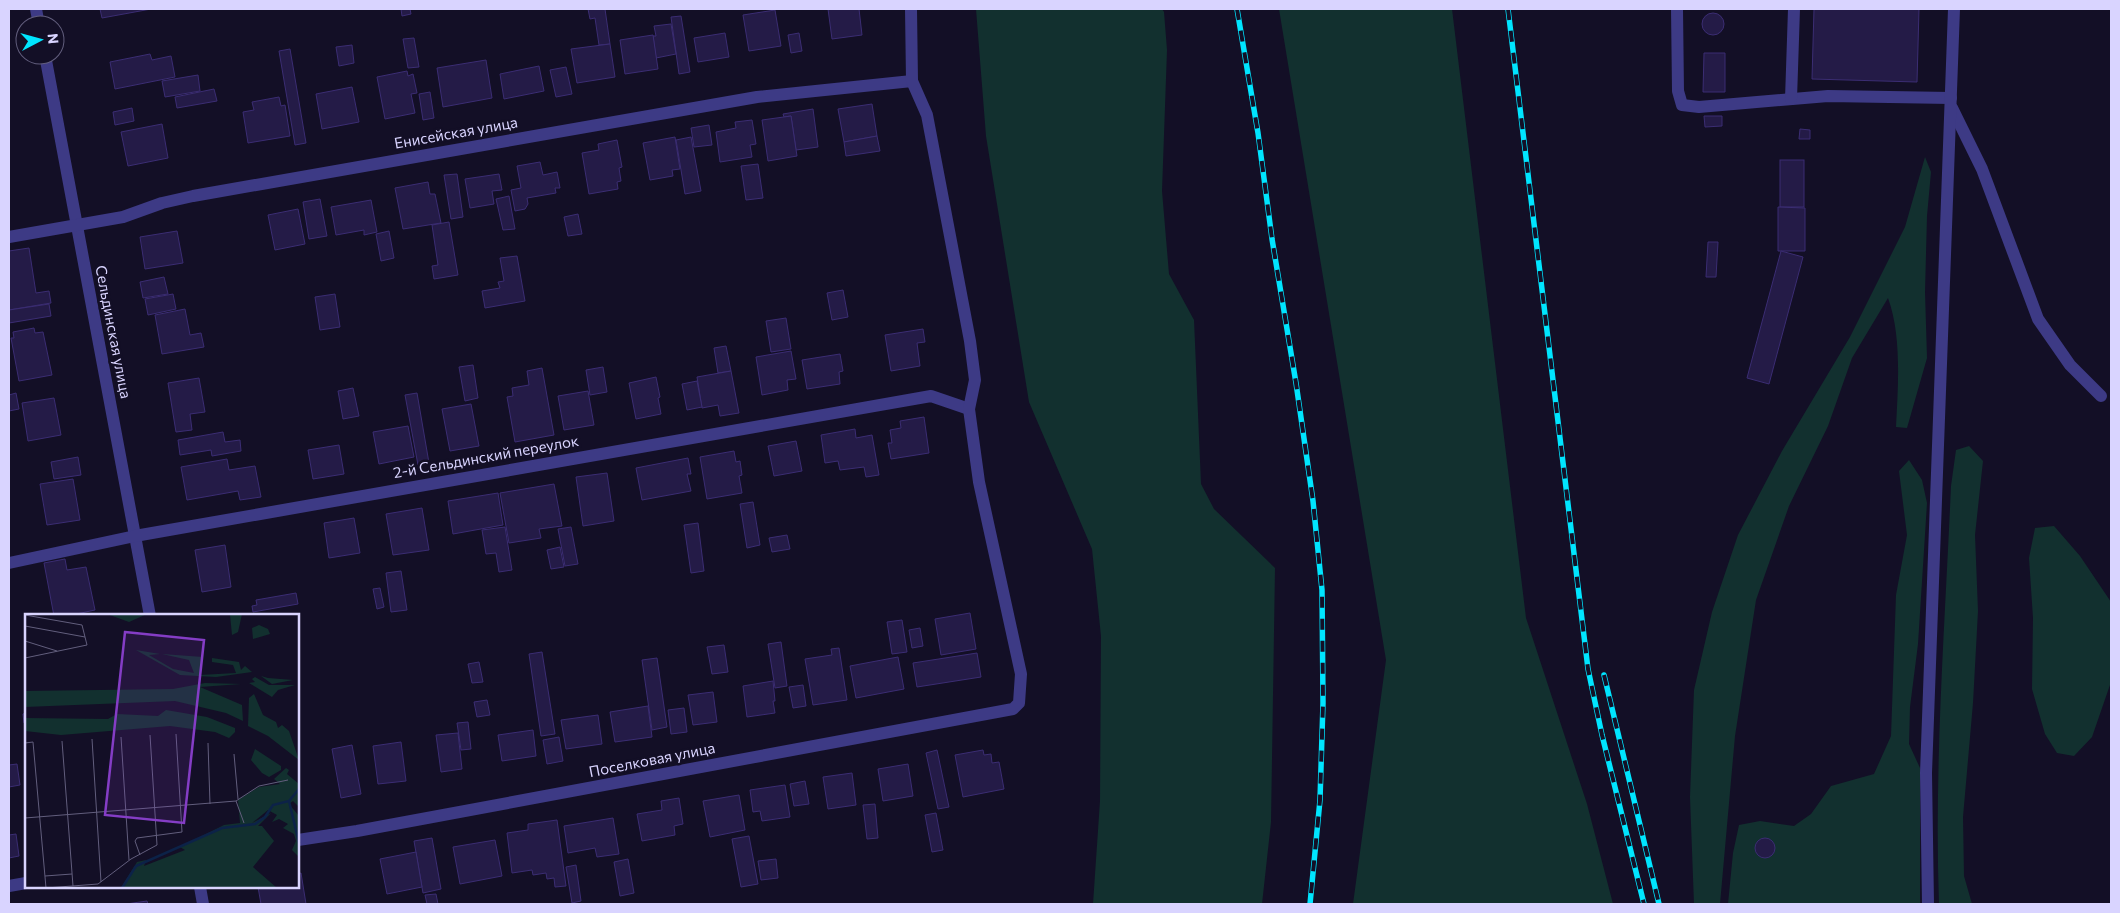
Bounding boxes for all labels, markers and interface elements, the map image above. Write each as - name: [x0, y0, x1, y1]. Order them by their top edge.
- north arrow: [15, 15, 65, 65]
- text: N: [44, 32, 62, 45]
- street label: Енисейская улица: [393, 112, 519, 152]
- street label: Сельдинская улица: [92, 264, 136, 400]
- street label: 2-й Сельдинский переулок: [392, 431, 580, 481]
- inset map: [25, 614, 299, 888]
- street label: Поселковая улица: [587, 738, 717, 780]

